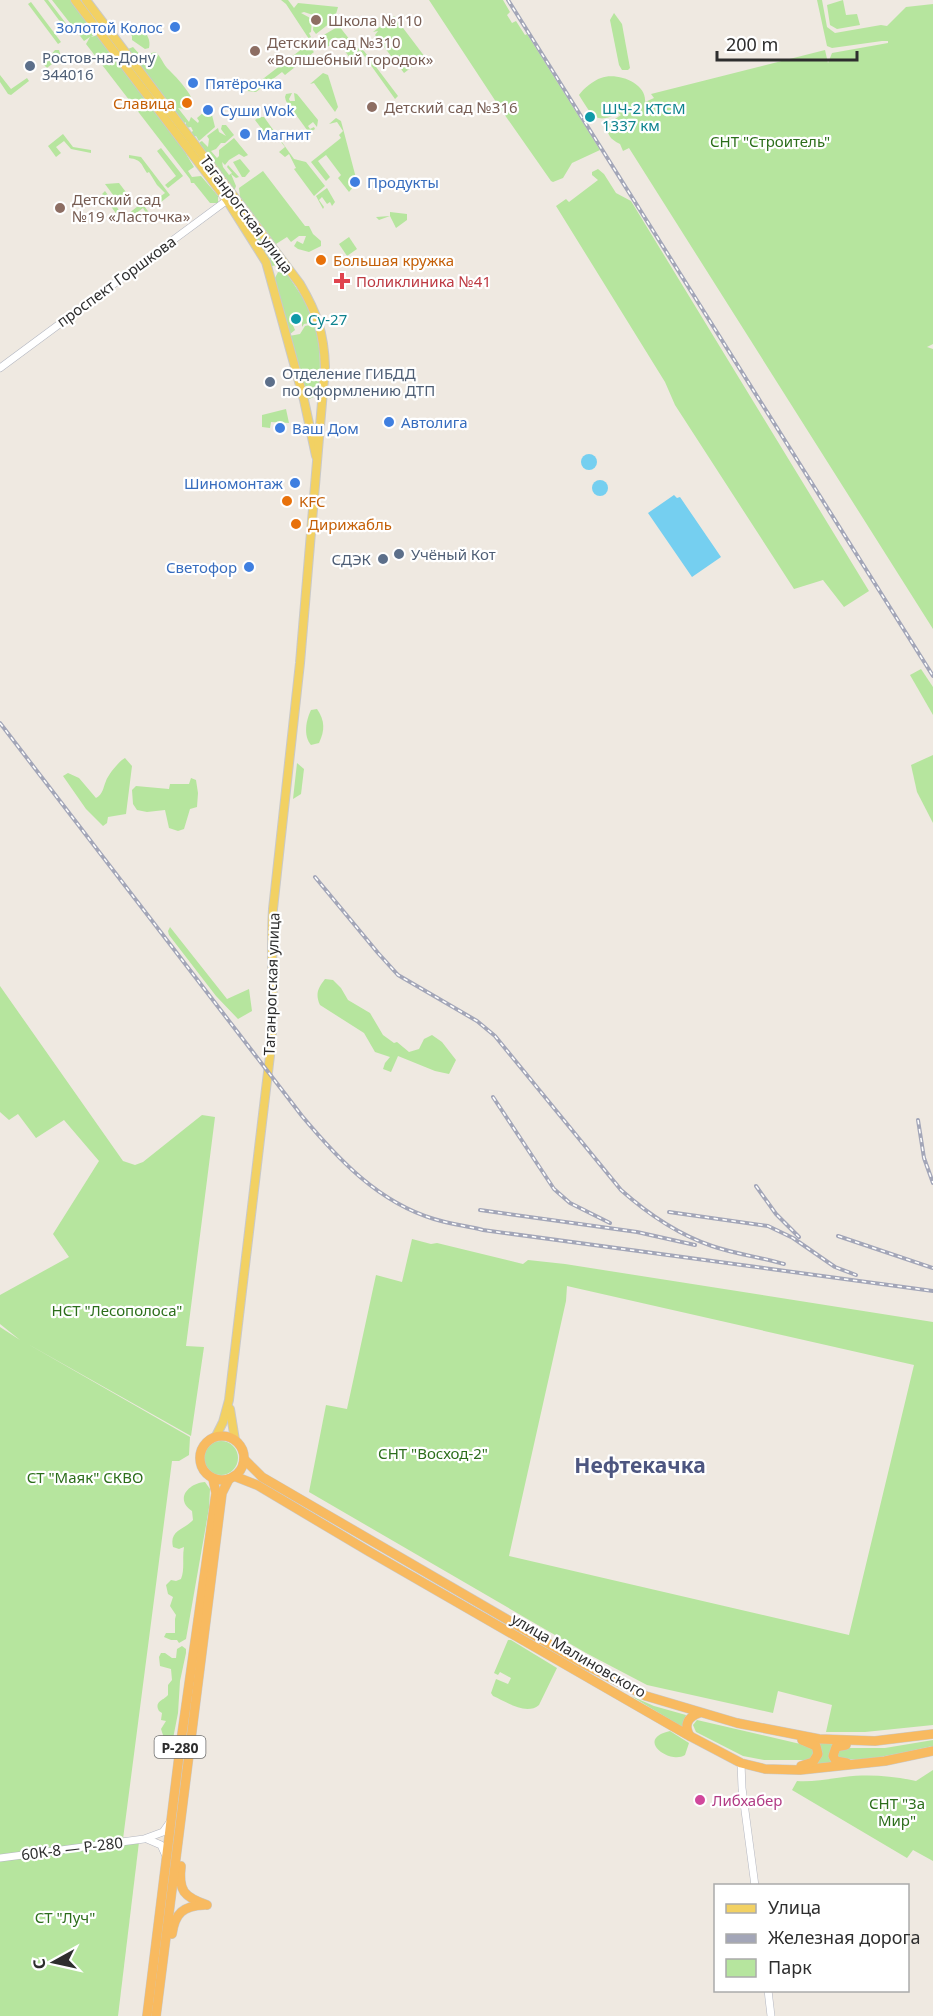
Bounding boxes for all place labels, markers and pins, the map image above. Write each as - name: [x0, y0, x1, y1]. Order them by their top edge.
- place label: Школа №110: [328, 10, 422, 30]
- marker: Школа №110: [309, 13, 323, 27]
- place label: Золотой Колос: [56, 17, 163, 37]
- marker: Золотой Колос: [168, 20, 182, 34]
- place label: Детский сад №310 «Волшебный городок»: [267, 32, 434, 69]
- marker: Детский сад №310 «Волшебный городок»: [248, 44, 262, 58]
- place label: Ростов-на-Дону 344016: [42, 47, 156, 84]
- marker: Ростов-на-Дону 344016: [23, 59, 37, 73]
- place label: Пятёрочка: [205, 73, 282, 93]
- marker: Пятёрочка: [186, 76, 200, 90]
- place label: Славица: [113, 93, 175, 113]
- marker: Славица: [180, 96, 194, 110]
- place label: Детский сад №316: [384, 97, 518, 117]
- place label: ШЧ-2 КТСМ 1337 км: [602, 98, 686, 135]
- place label: Суши Wok: [220, 100, 295, 120]
- marker: Детский сад №316: [365, 100, 379, 114]
- marker: Суши Wok: [201, 103, 215, 117]
- marker: ШЧ-2 КТСМ 1337 км: [583, 110, 597, 124]
- place label: Магнит: [257, 124, 311, 144]
- marker: Магнит: [238, 127, 252, 141]
- place label: Продукты: [367, 172, 439, 192]
- marker: Продукты: [348, 175, 362, 189]
- place label: Детский сад №19 «Ласточка»: [72, 189, 191, 226]
- marker: Детский сад №19 «Ласточка»: [53, 201, 67, 215]
- place label: Большая кружка: [333, 250, 454, 270]
- marker: Большая кружка: [314, 253, 328, 267]
- place label: Поликлиника №41: [356, 271, 491, 291]
- marker: Поликлиника №41: [333, 272, 351, 290]
- place label: Су-27: [308, 309, 347, 329]
- marker: Су-27: [289, 312, 303, 326]
- place label: Отделение ГИБДД по оформлению ДТП: [282, 363, 435, 400]
- marker: Отделение ГИБДД по оформлению ДТП: [263, 375, 277, 389]
- place label: Автолига: [401, 412, 468, 432]
- marker: Автолига: [382, 415, 396, 429]
- place label: Ваш Дом: [292, 418, 359, 438]
- marker: Ваш Дом: [273, 421, 287, 435]
- place label: Шиномонтаж: [184, 473, 284, 493]
- marker: Шиномонтаж: [288, 476, 302, 490]
- place label: KFC: [299, 491, 326, 511]
- marker: KFC: [280, 494, 294, 508]
- place label: Дирижабль: [308, 514, 392, 534]
- marker: Дирижабль: [289, 517, 303, 531]
- place label: Учёный Кот: [411, 544, 496, 564]
- marker: Учёный Кот: [392, 547, 406, 561]
- place label: СДЭК: [331, 549, 372, 569]
- marker: СДЭК: [376, 552, 390, 566]
- place label: Светофор: [166, 557, 237, 577]
- marker: Светофор: [242, 560, 256, 574]
- place label: Либхабер: [712, 1790, 783, 1810]
- marker: Либхабер: [693, 1793, 707, 1807]

